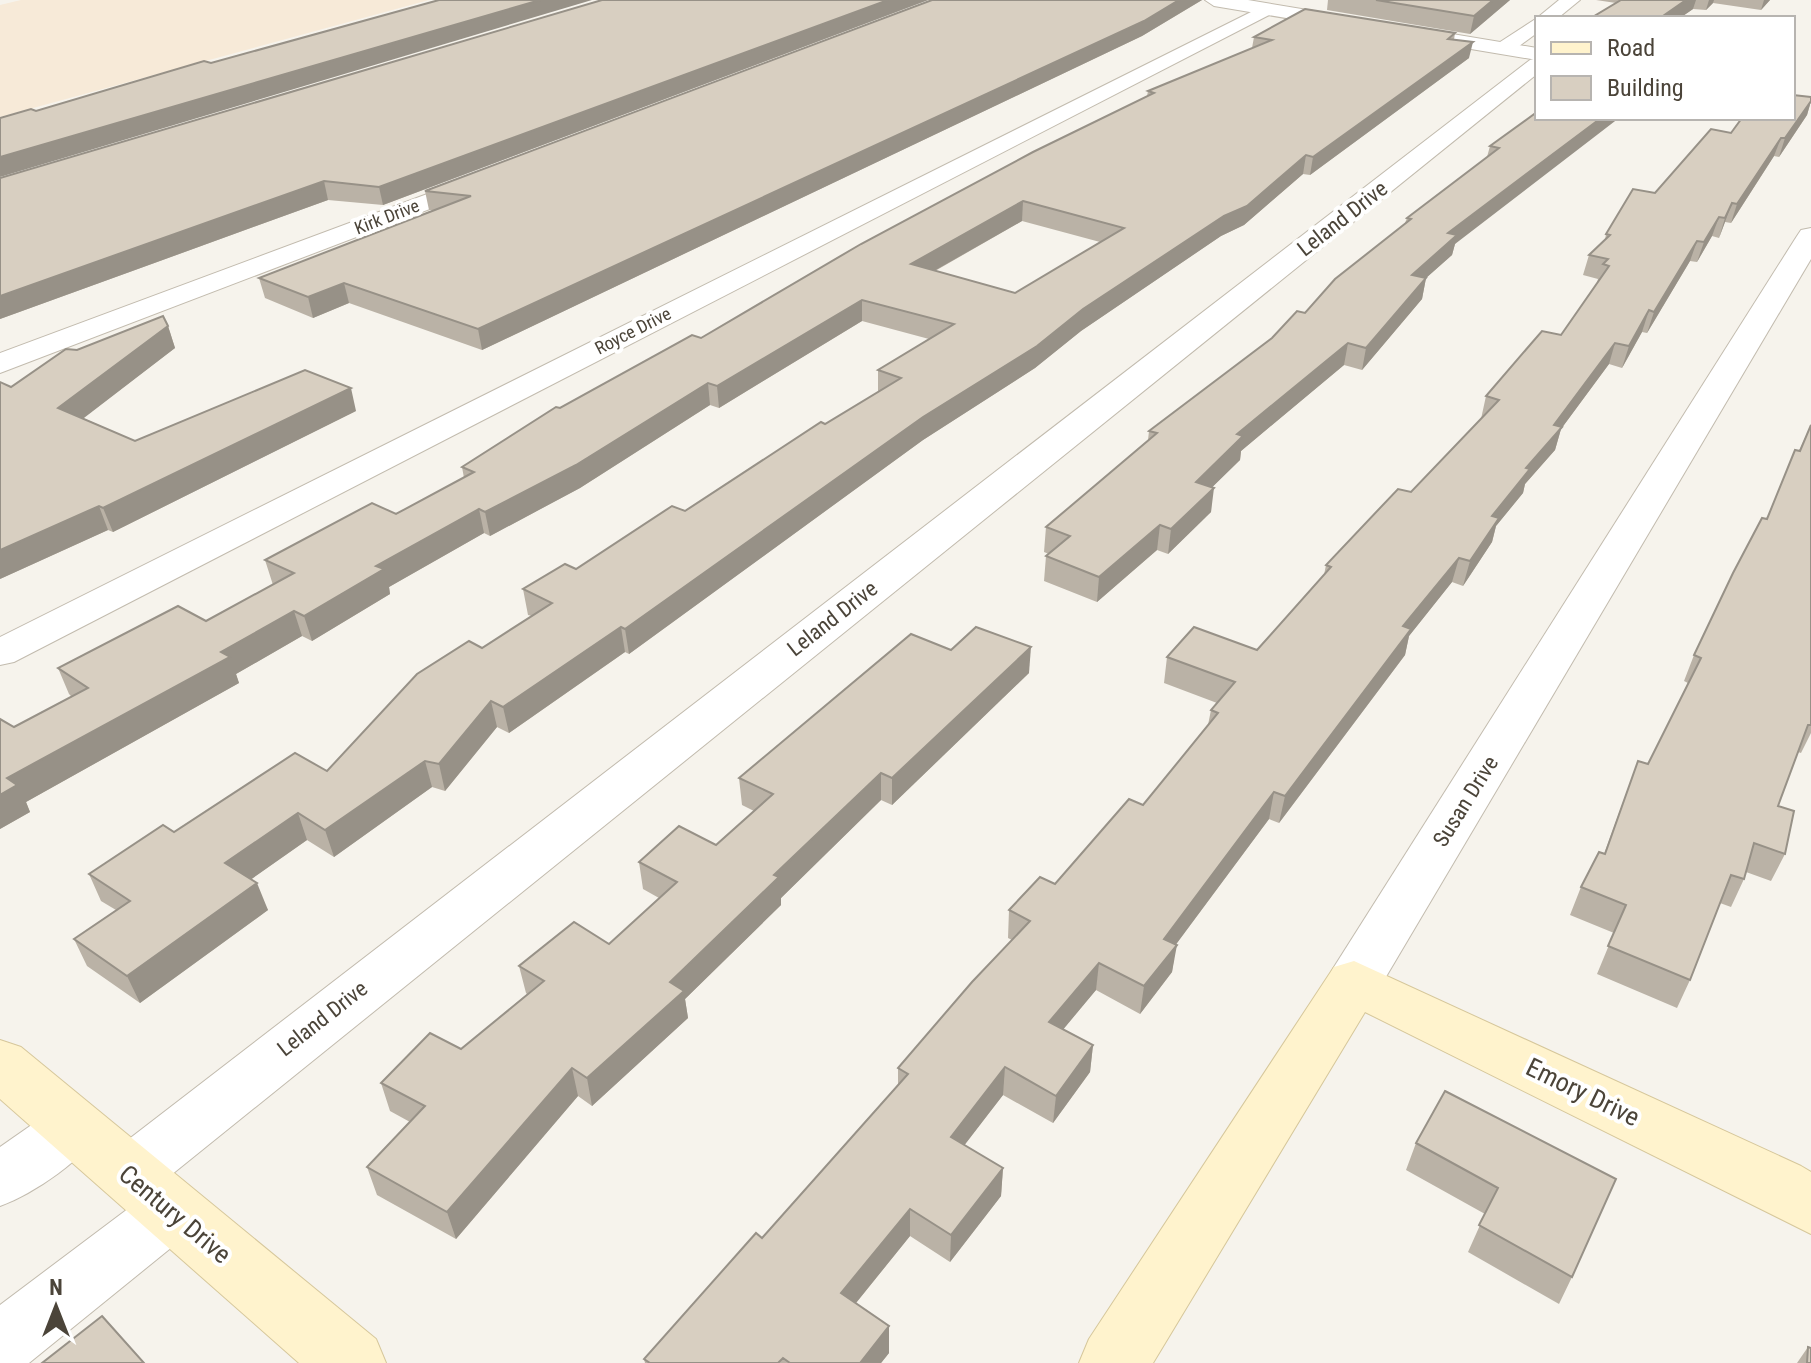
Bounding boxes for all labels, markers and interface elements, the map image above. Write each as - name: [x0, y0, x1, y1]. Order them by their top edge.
- legend: [1535, 16, 1795, 120]
- text: Road: [1607, 34, 1655, 62]
- text: Building: [1607, 74, 1684, 102]
- street label: Leland Drive: [1293, 176, 1392, 261]
- street label: Kirk Drive: [352, 195, 422, 238]
- street label: Royce Drive: [591, 302, 674, 359]
- street label: Leland Drive: [783, 576, 882, 661]
- street label: Susan Drive: [1428, 751, 1503, 851]
- street label: Leland Drive: [273, 976, 372, 1061]
- street label: Emory Drive: [1521, 1052, 1645, 1132]
- street label: Century Drive: [113, 1159, 237, 1269]
- north arrow: [16, 1267, 96, 1347]
- text: N: [49, 1275, 63, 1300]

